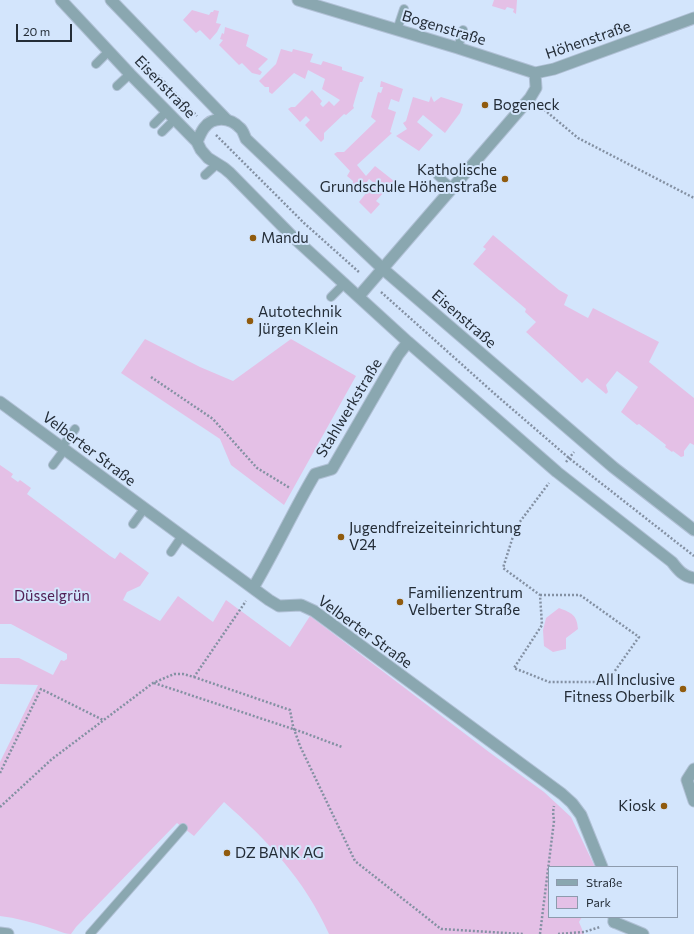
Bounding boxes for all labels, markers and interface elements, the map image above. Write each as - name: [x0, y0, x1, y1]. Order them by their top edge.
- street label: Bogenstraße: [400, 7, 488, 49]
- scale bar: [18, 16, 74, 42]
- street label: Höhenstraße: [543, 17, 633, 63]
- text: 20 m: [23, 24, 50, 38]
- street label: Eisenstraße: [131, 52, 199, 122]
- place label: Bogeneck: [493, 96, 560, 114]
- marker: Bogeneck: [480, 100, 490, 110]
- place label: Katholische Grundschule Höhenstraße: [320, 161, 497, 196]
- marker: Katholische Grundschule Höhenstraße: [500, 174, 510, 184]
- place label: Mandu: [261, 229, 309, 247]
- marker: Mandu: [248, 233, 258, 243]
- street label: Eisenstraße: [428, 286, 500, 352]
- place label: Autotechnik Jürgen Klein: [258, 303, 342, 338]
- marker: Autotechnik Jürgen Klein: [245, 316, 255, 326]
- street label: Stahlwerkstraße: [312, 355, 386, 461]
- street label: Velberter Straße: [39, 408, 139, 490]
- place label: Jugendfreizeiteinrichtung V24: [349, 519, 521, 554]
- marker: Jugendfreizeiteinrichtung V24: [336, 532, 346, 542]
- place label: Familienzentrum Velberter Straße: [408, 584, 523, 619]
- park label: Düsselgrün: [14, 587, 90, 605]
- street label: Velberter Straße: [314, 592, 416, 672]
- marker: Familienzentrum Velberter Straße: [395, 597, 405, 607]
- place label: All Inclusive Fitness Oberbilk: [564, 671, 675, 706]
- marker: All Inclusive Fitness Oberbilk: [678, 684, 688, 694]
- place label: Kiosk: [618, 797, 656, 815]
- marker: Kiosk: [659, 801, 669, 811]
- place label: DZ BANK AG: [235, 844, 324, 862]
- marker: DZ BANK AG: [222, 848, 232, 858]
- legend: [548, 866, 678, 918]
- text: Straße: [586, 875, 622, 889]
- text: Park: [586, 895, 611, 909]

